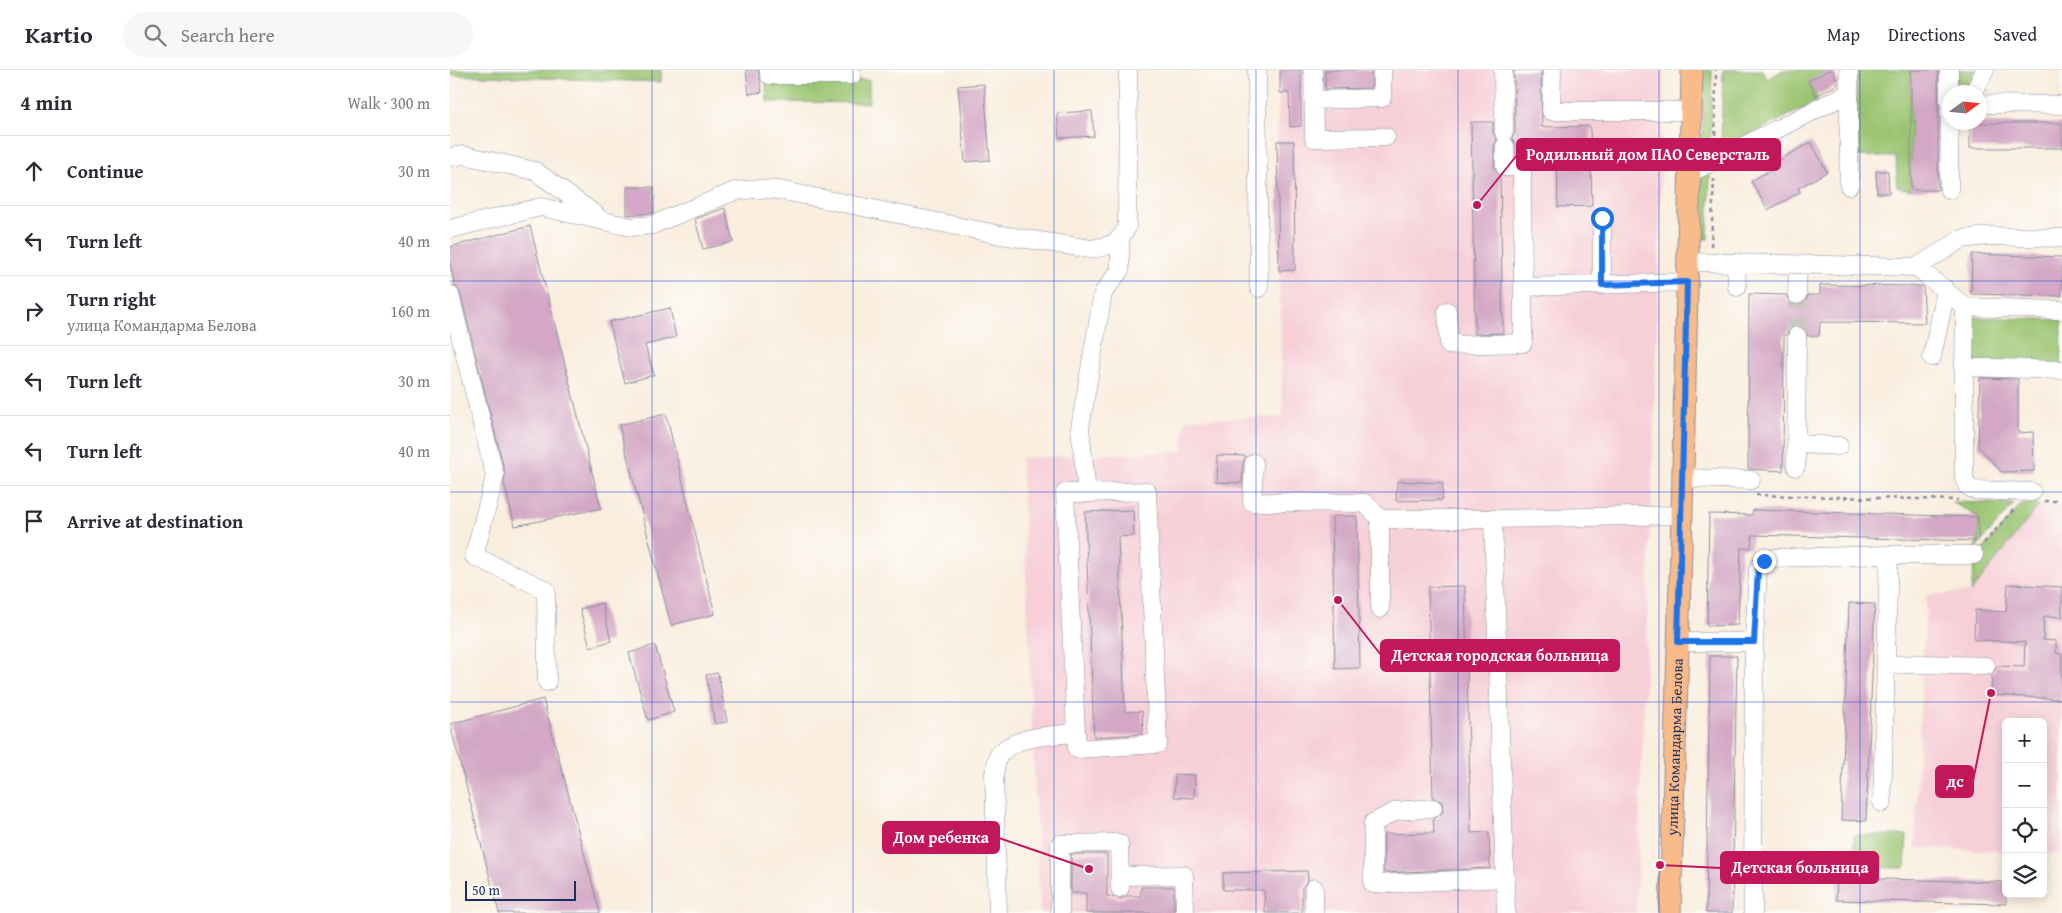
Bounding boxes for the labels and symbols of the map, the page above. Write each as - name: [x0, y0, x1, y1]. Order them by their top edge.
- north arrow: [1942, 85, 1987, 130]
- callout: Родильный дом ПАО Северсталь: [1517, 139, 1780, 170]
- text: Родильный дом ПАО Северсталь: [1526, 142, 1770, 166]
- route start: [1591, 207, 1614, 230]
- route end: [1753, 550, 1776, 573]
- callout: Детская городская больница: [1381, 640, 1619, 671]
- text: Детская городская больница: [1390, 643, 1610, 667]
- street label: улица Командарма Белова: [1661, 657, 1688, 837]
- callout: дс: [1936, 766, 1973, 797]
- text: дс: [1946, 769, 1964, 793]
- callout: Дом ребенка: [883, 822, 999, 853]
- text: Дом ребенка: [892, 825, 990, 849]
- callout: Детская больница: [1721, 852, 1878, 883]
- text: Детская больница: [1730, 855, 1870, 879]
- scale bar: [465, 878, 576, 901]

